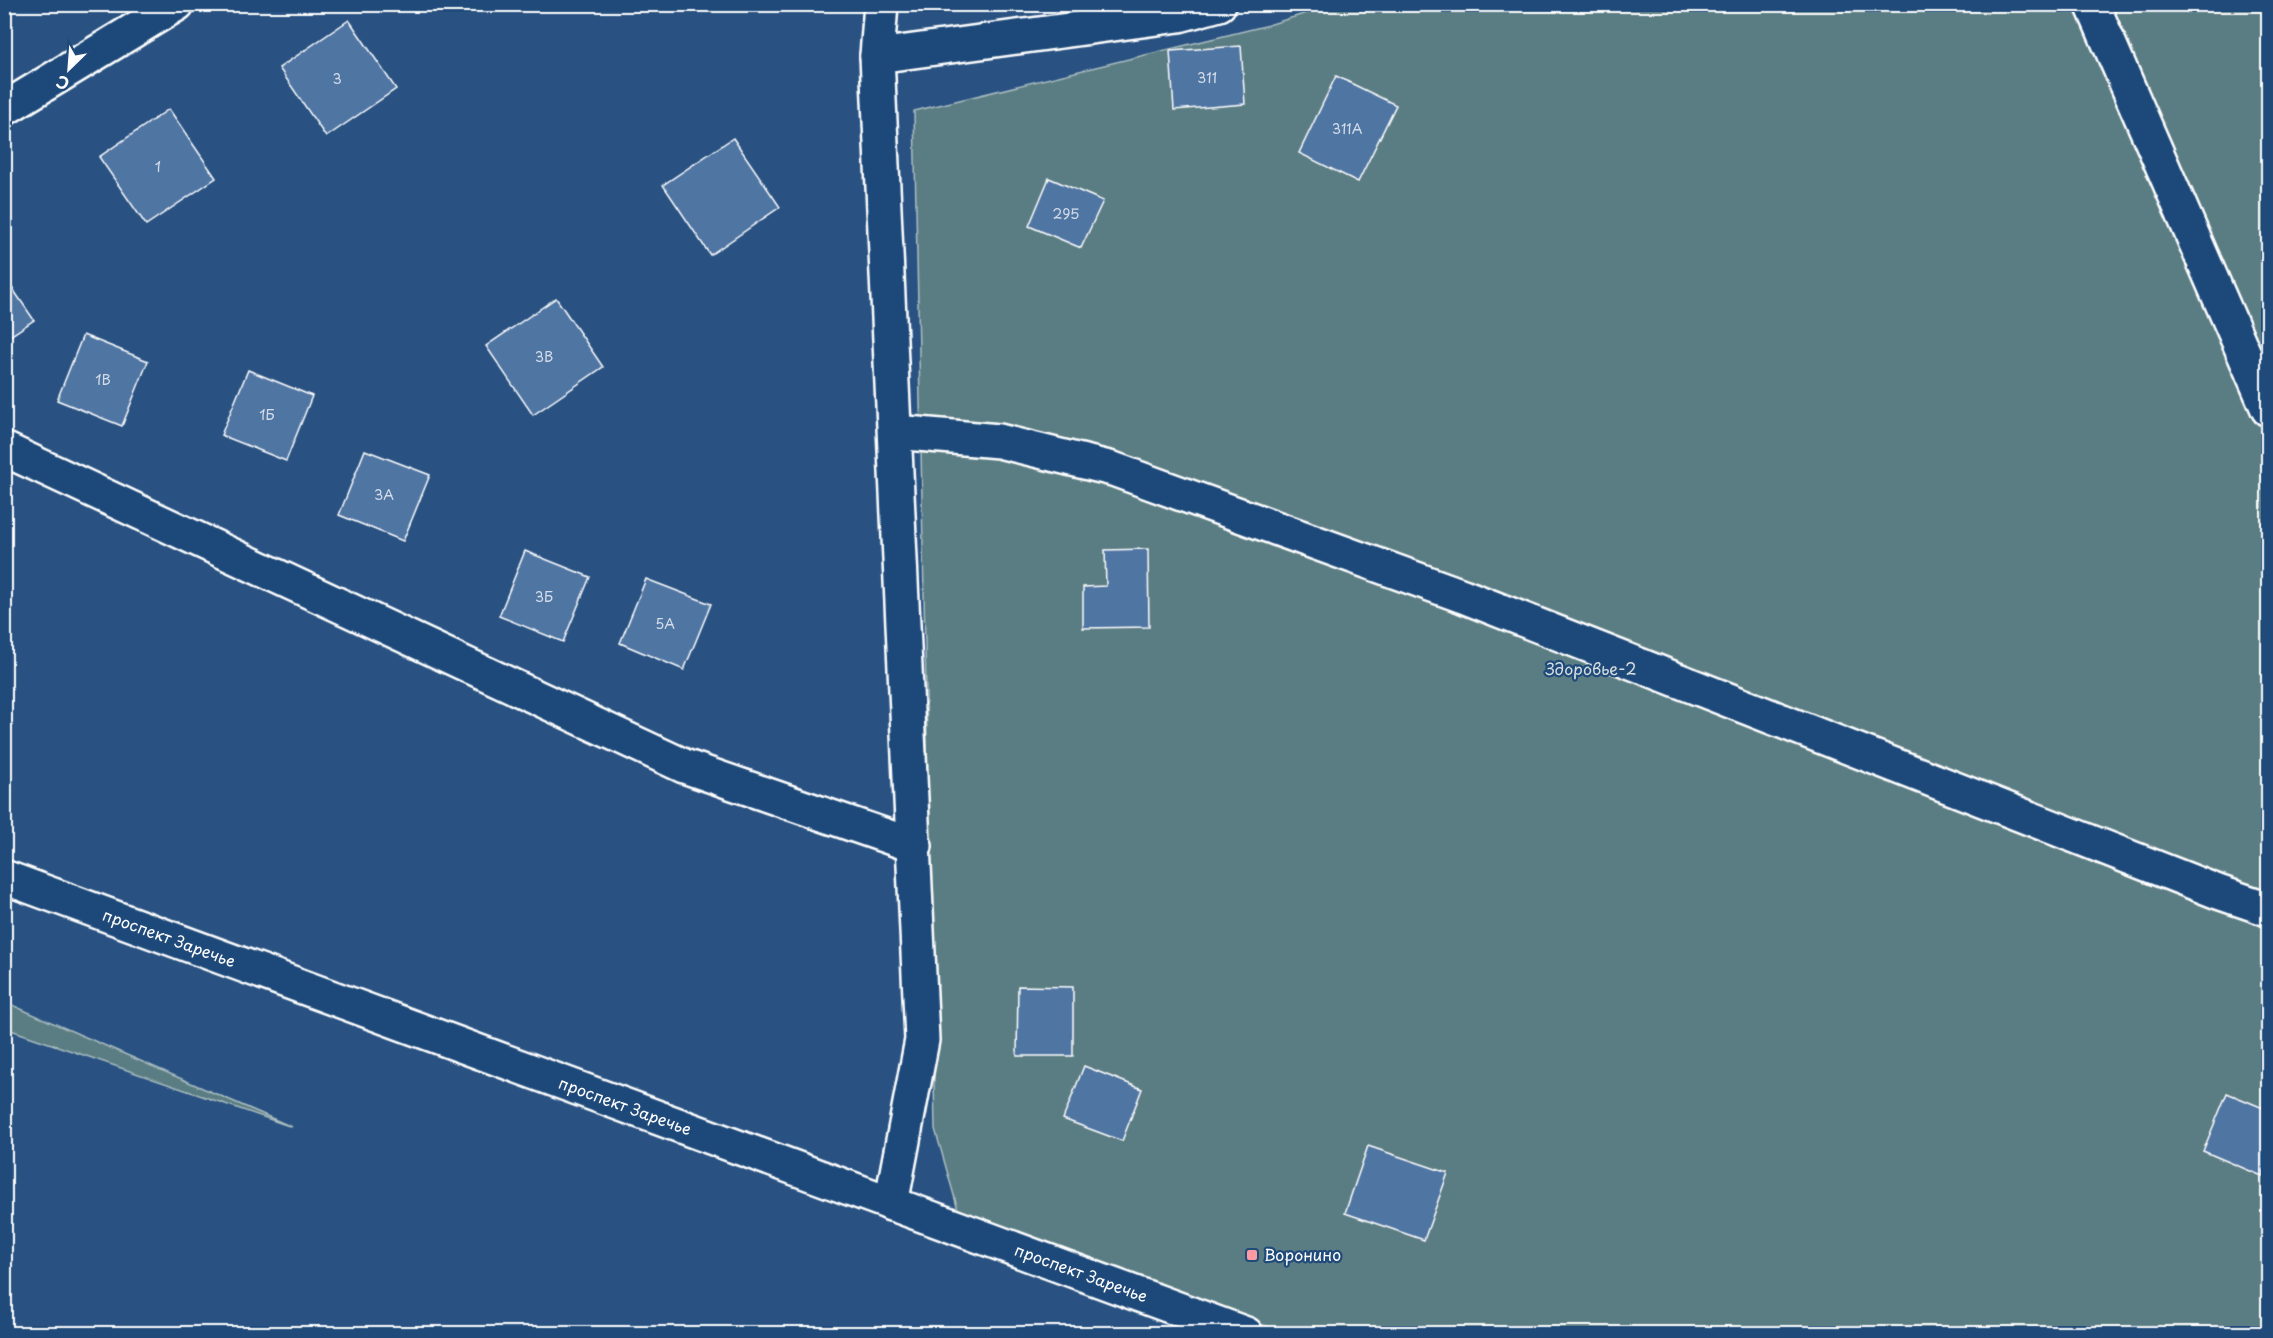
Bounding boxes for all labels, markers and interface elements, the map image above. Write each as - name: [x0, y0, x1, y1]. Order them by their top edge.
- north arrow: [39, 39, 99, 99]
- house number: 311: [1197, 67, 1217, 88]
- house number: 3: [332, 68, 342, 89]
- text: С: [52, 70, 73, 97]
- house number: 311А: [1332, 118, 1363, 139]
- house number: 1: [155, 156, 161, 177]
- house number: 295: [1053, 203, 1079, 224]
- house number: 3В: [535, 346, 553, 367]
- house number: 1В: [95, 369, 111, 390]
- house number: 1Б: [259, 404, 275, 425]
- house number: 3А: [374, 484, 394, 505]
- house number: 3Б: [535, 586, 553, 607]
- house number: 5А: [655, 613, 675, 634]
- park label: Здоровье-2: [1544, 656, 1637, 680]
- street label: проспект Заречье: [99, 902, 239, 972]
- street label: проспект Заречье: [555, 1070, 695, 1140]
- street label: проспект Заречье: [1011, 1237, 1151, 1307]
- place label: Воронино: [1264, 1242, 1341, 1266]
- marker: Воронино: [1245, 1248, 1259, 1262]

